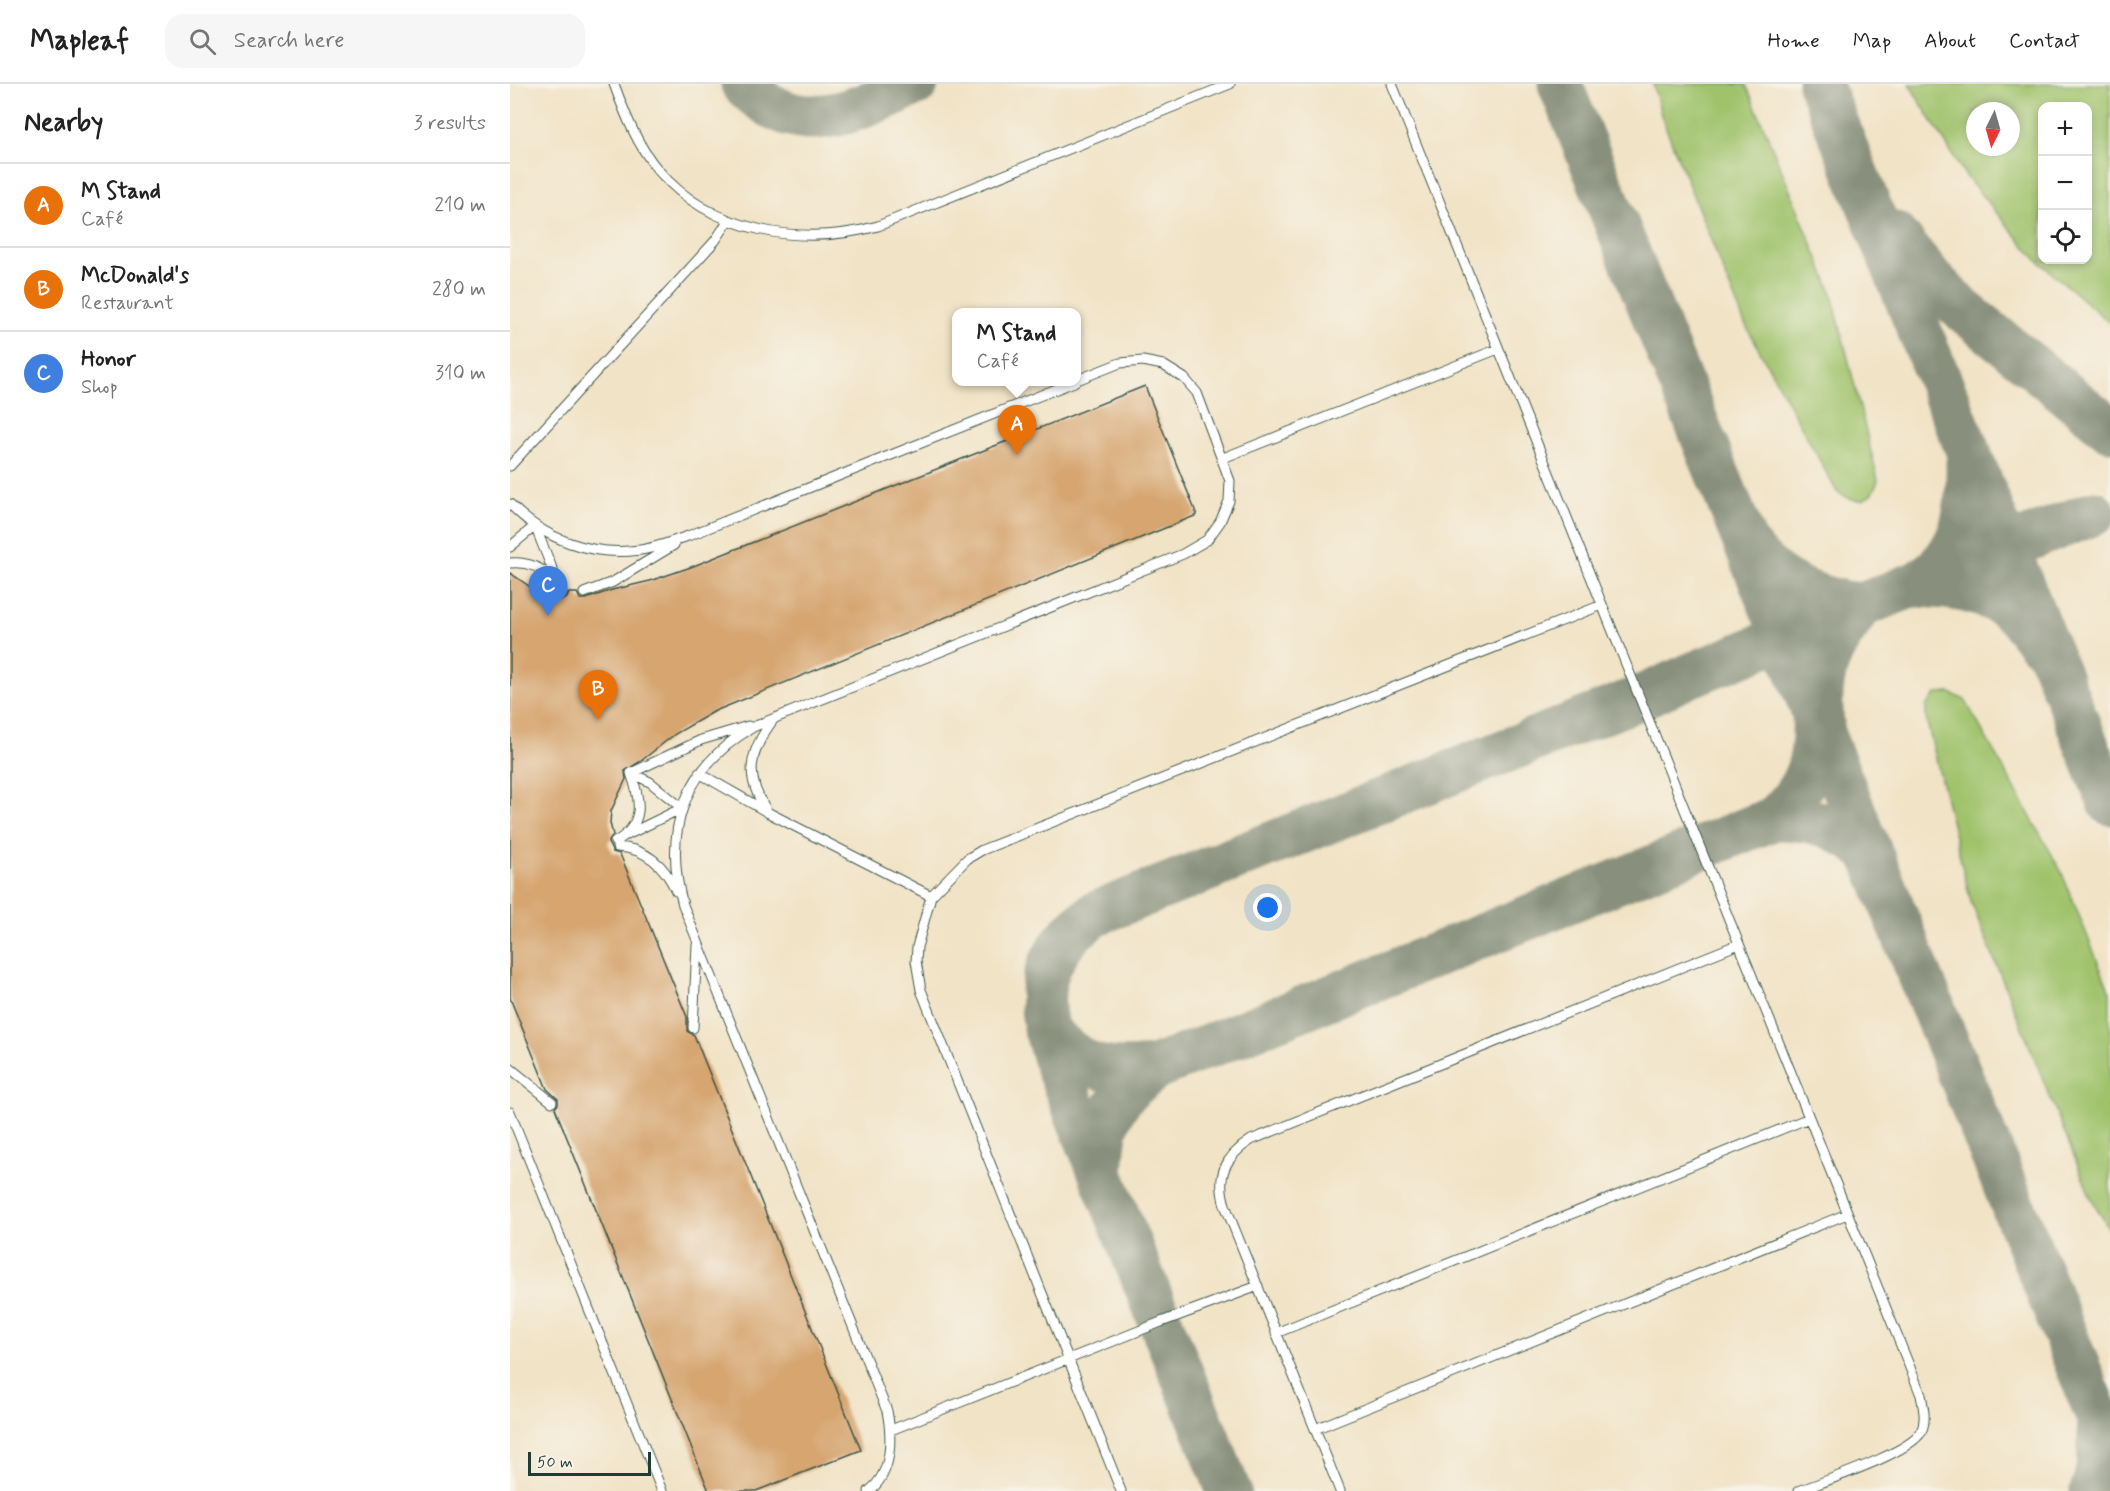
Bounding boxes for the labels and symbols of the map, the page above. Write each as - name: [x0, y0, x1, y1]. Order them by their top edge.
- north arrow: [1966, 102, 2020, 156]
- pin: A: [998, 406, 1036, 455]
- pin: C: [528, 566, 567, 616]
- pin: B: [578, 670, 617, 720]
- your location: [1253, 893, 1282, 922]
- scale bar: [528, 1449, 651, 1476]

